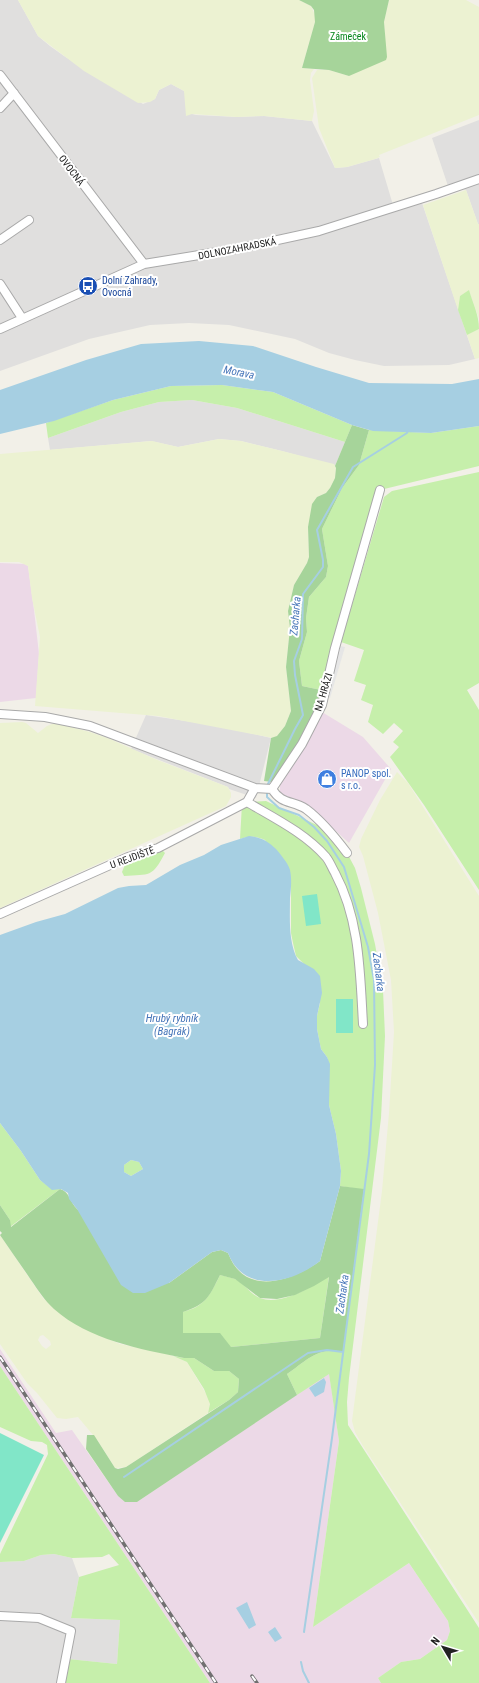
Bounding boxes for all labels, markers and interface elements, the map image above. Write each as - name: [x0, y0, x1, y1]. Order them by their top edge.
- park label: Zámeček: [330, 31, 367, 42]
- street label: OVOCNÁ: [57, 152, 88, 188]
- street label: DOLNOZAHRADSKÁ: [197, 235, 277, 261]
- bus stop icon: Dolní Zahrady, Ovocná: [77, 275, 99, 297]
- place label: Dolní Zahrady, Ovocná: [102, 275, 158, 298]
- water label: Morava: [222, 363, 255, 382]
- water label: Zacharka: [287, 596, 304, 637]
- street label: NA HRÁZI: [312, 671, 334, 713]
- shop icon: PANOP spol. s r.o.: [316, 768, 338, 790]
- place label: PANOP spol. s r.o.: [341, 768, 391, 791]
- street label: U REJDIŠTĚ: [108, 843, 156, 871]
- water label: Zacharka: [370, 951, 387, 992]
- water label: Hrubý rybník (Bagrák): [146, 1012, 199, 1038]
- water label: Zacharka: [333, 1274, 352, 1315]
- north arrow: [423, 1627, 463, 1667]
- text: N: [428, 1634, 443, 1648]

